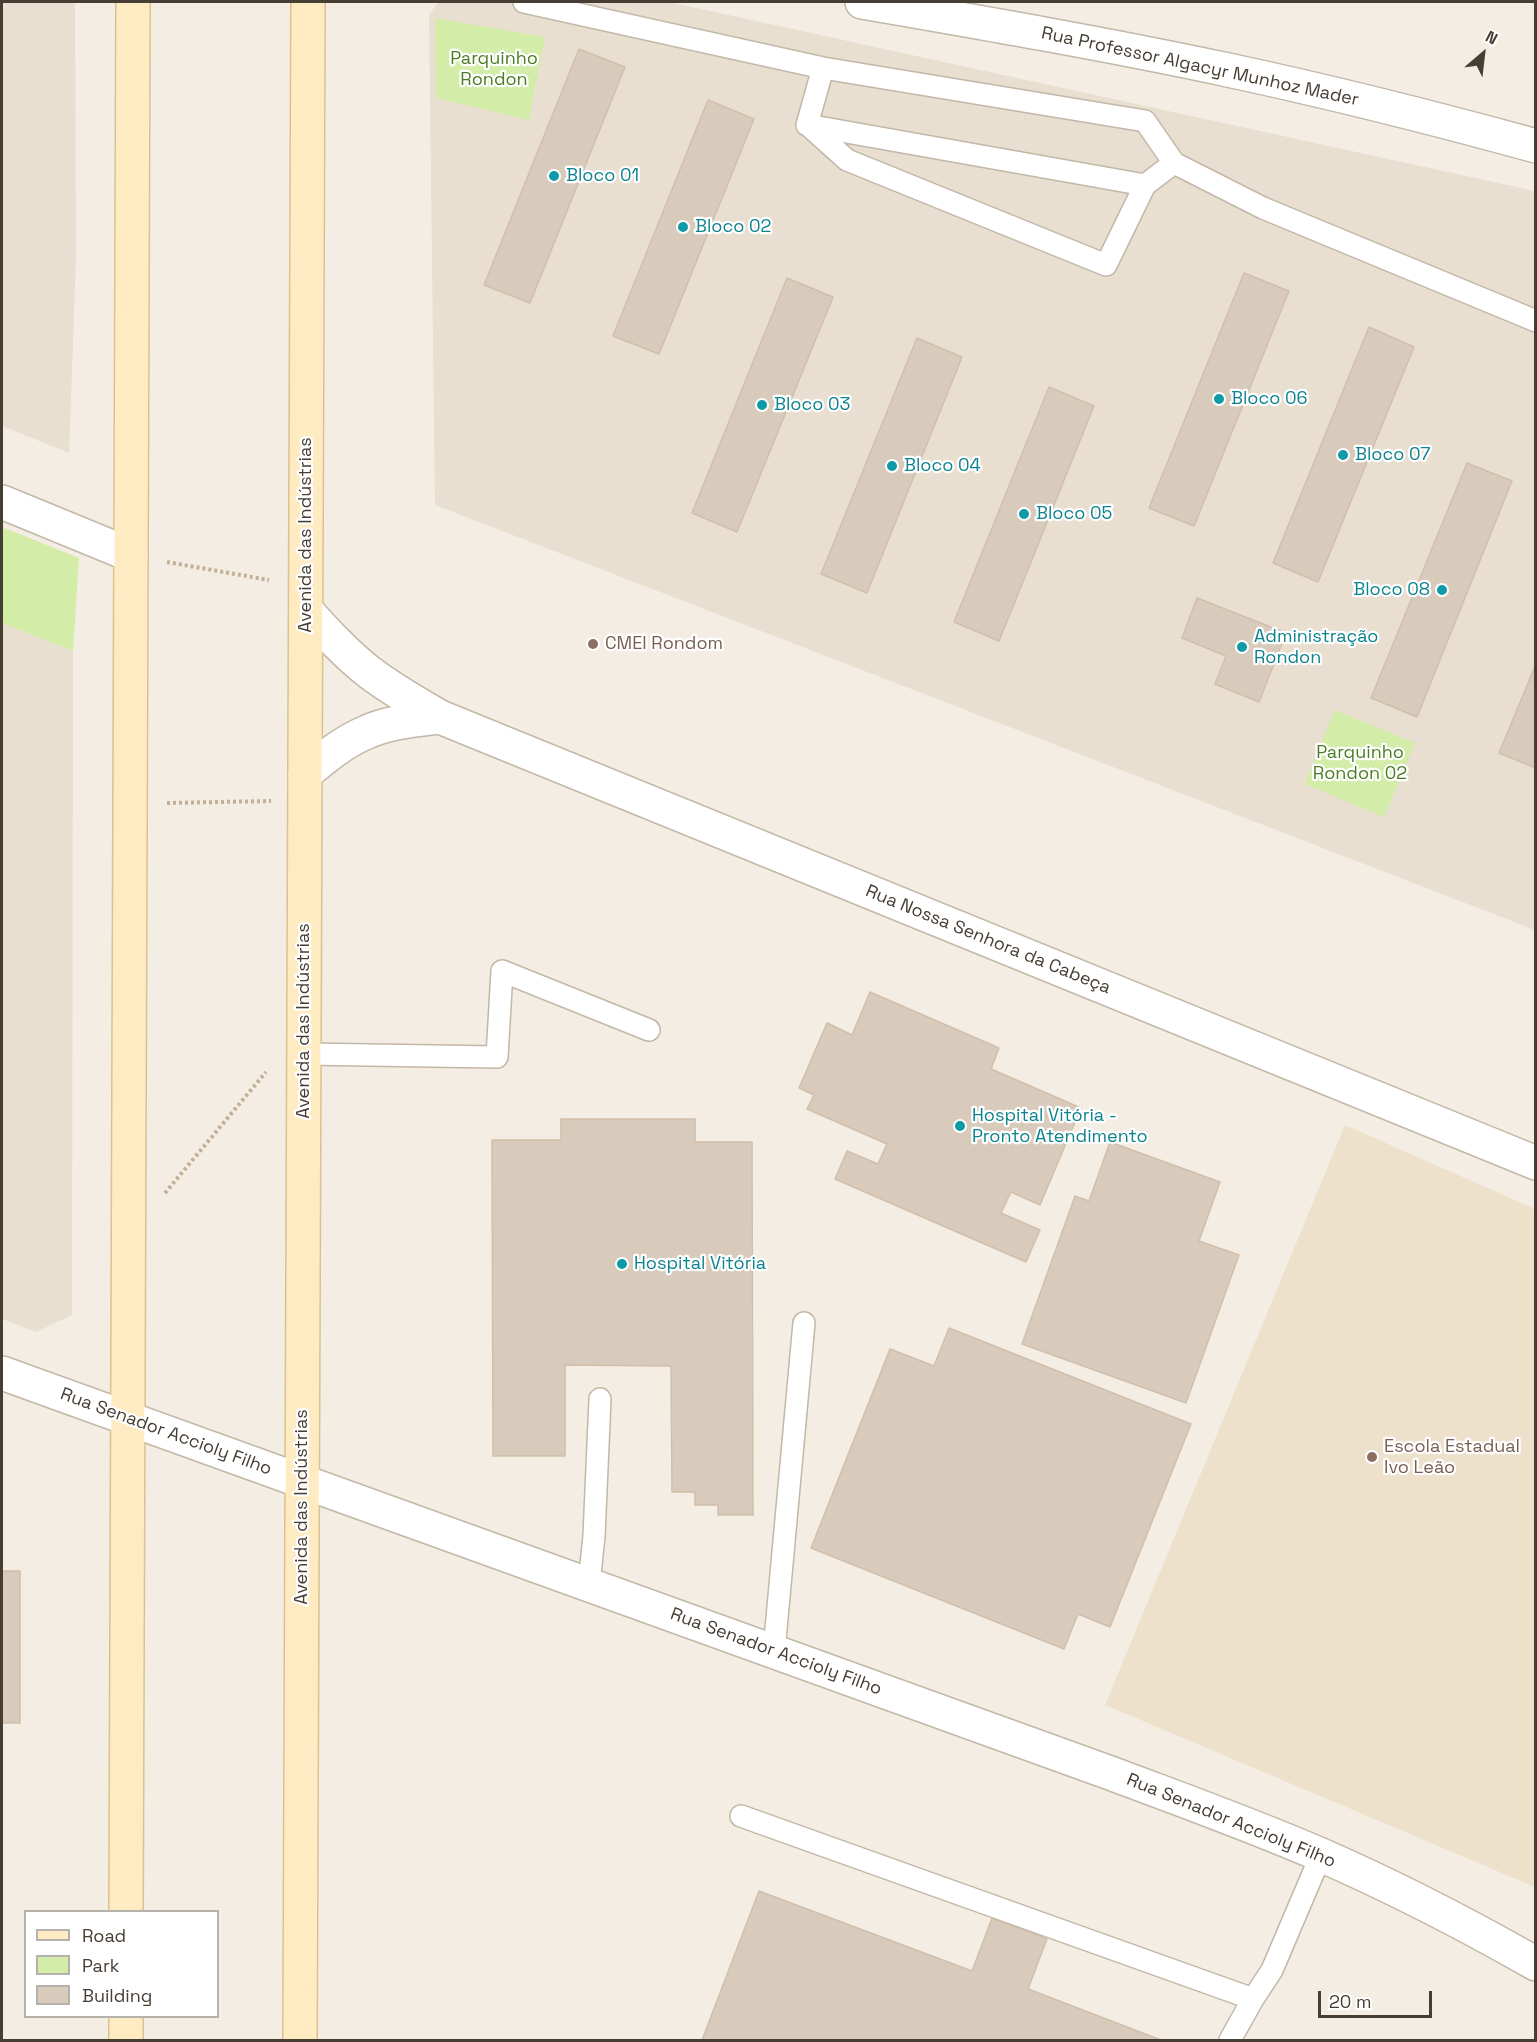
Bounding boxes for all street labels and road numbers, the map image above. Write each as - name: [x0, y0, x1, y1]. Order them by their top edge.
- street label: Rua Professor Algacyr Munhoz Mader: [1039, 23, 1361, 111]
- street label: Avenida das Indústrias: [295, 437, 317, 633]
- street label: Rua Nossa Senhora da Cabeça: [862, 881, 1114, 999]
- street label: Avenida das Indústrias: [293, 923, 315, 1119]
- street label: Rua Senador Accioly Filho: [57, 1384, 275, 1480]
- street label: Avenida das Indústrias: [291, 1409, 313, 1605]
- street label: Rua Senador Accioly Filho: [667, 1604, 885, 1700]
- street label: Rua Senador Accioly Filho: [1123, 1769, 1339, 1873]

